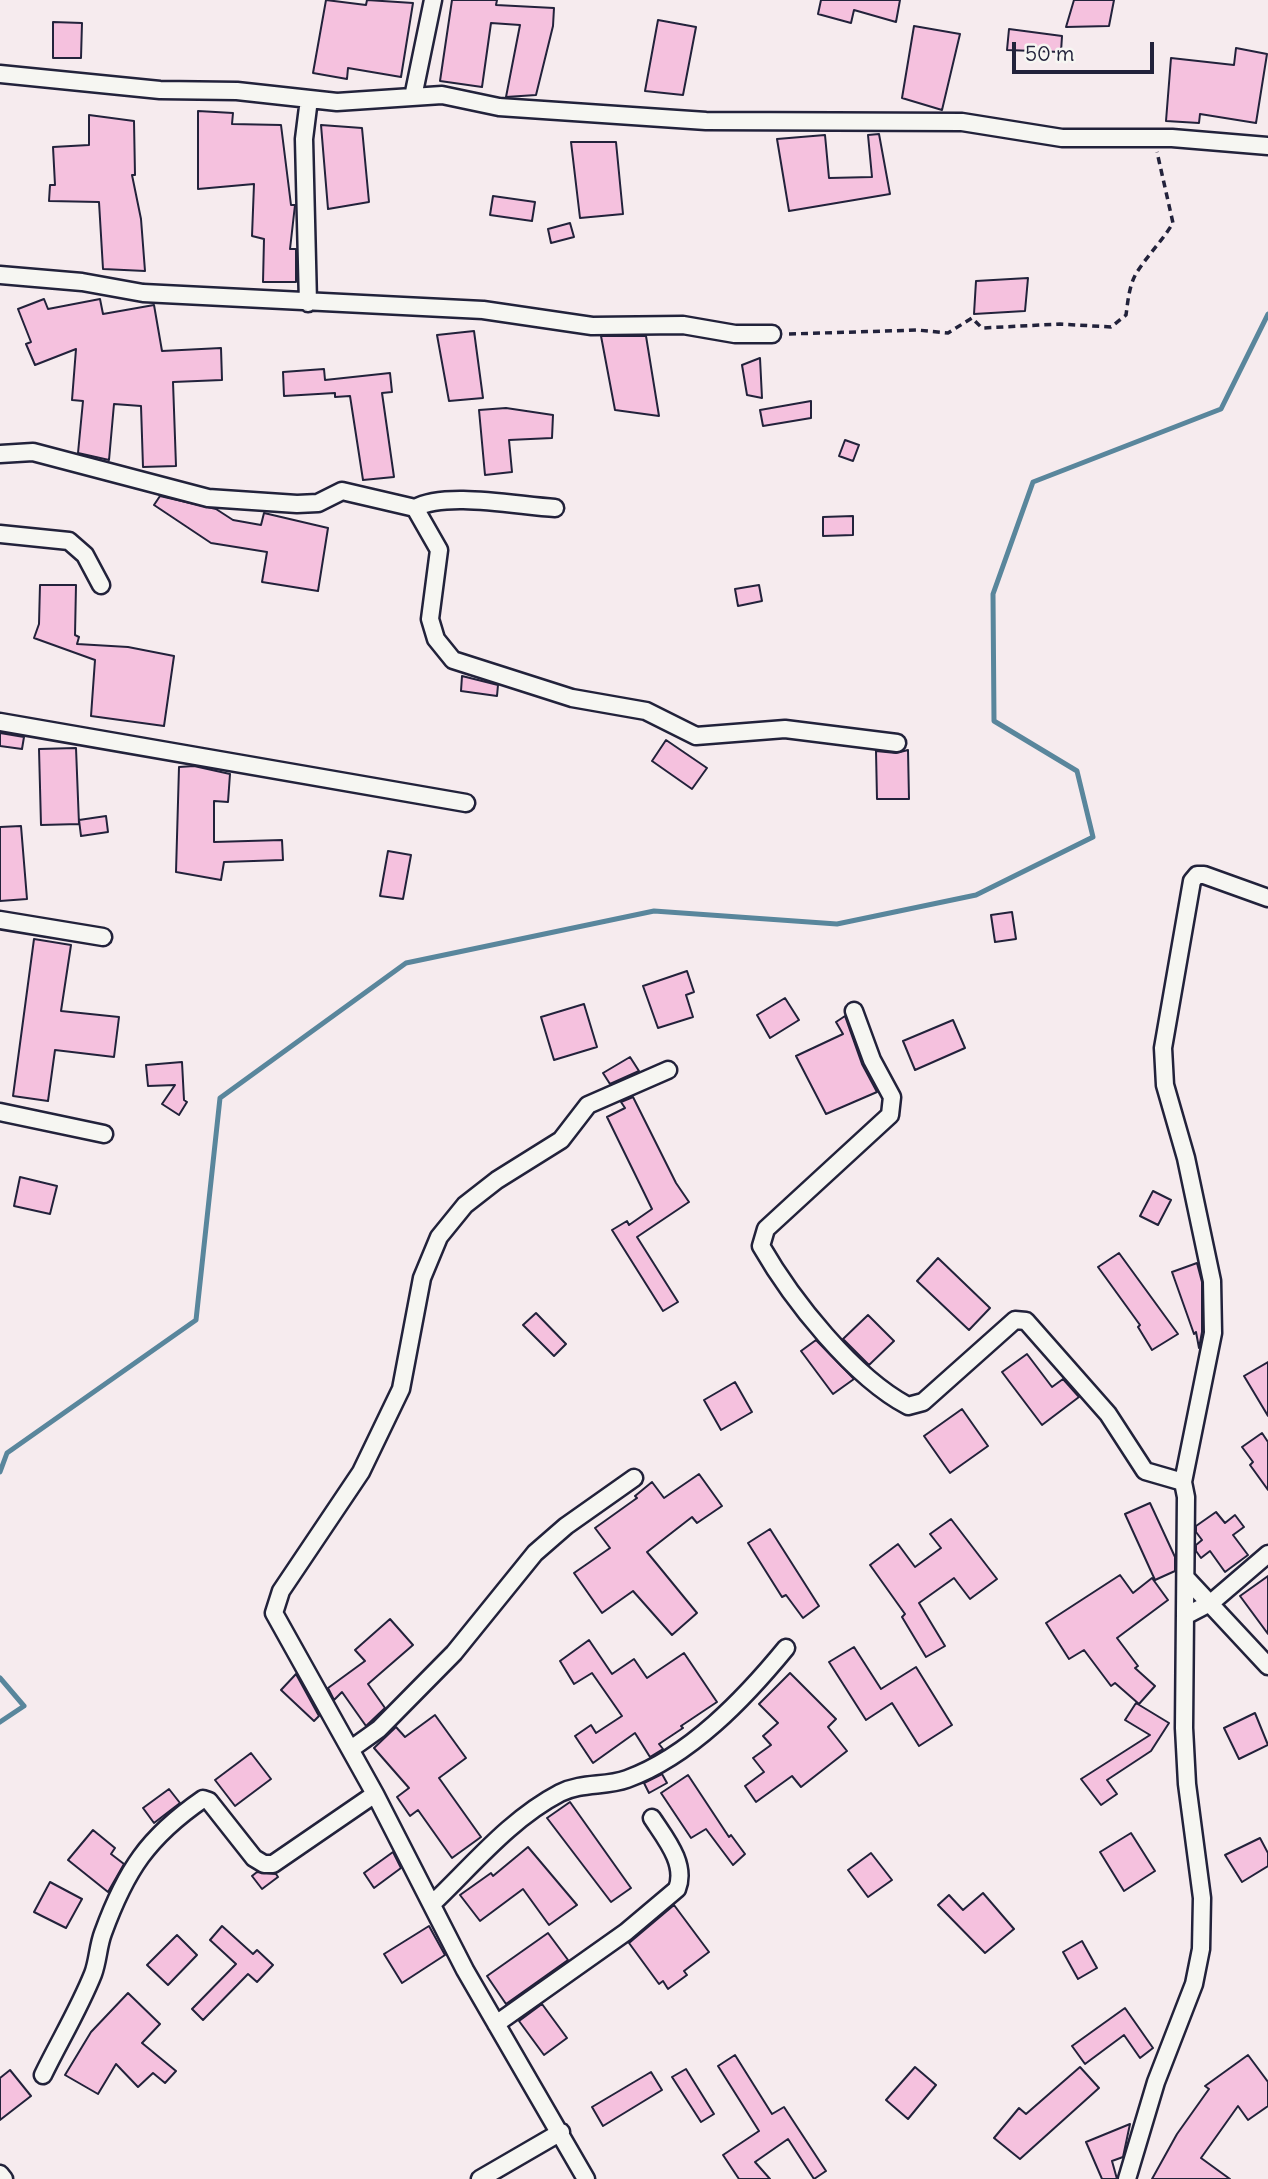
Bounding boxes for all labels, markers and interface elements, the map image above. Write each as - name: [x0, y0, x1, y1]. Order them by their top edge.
- scale bar: [1016, 28, 1158, 72]
- text: 50 m: [1025, 40, 1074, 67]

